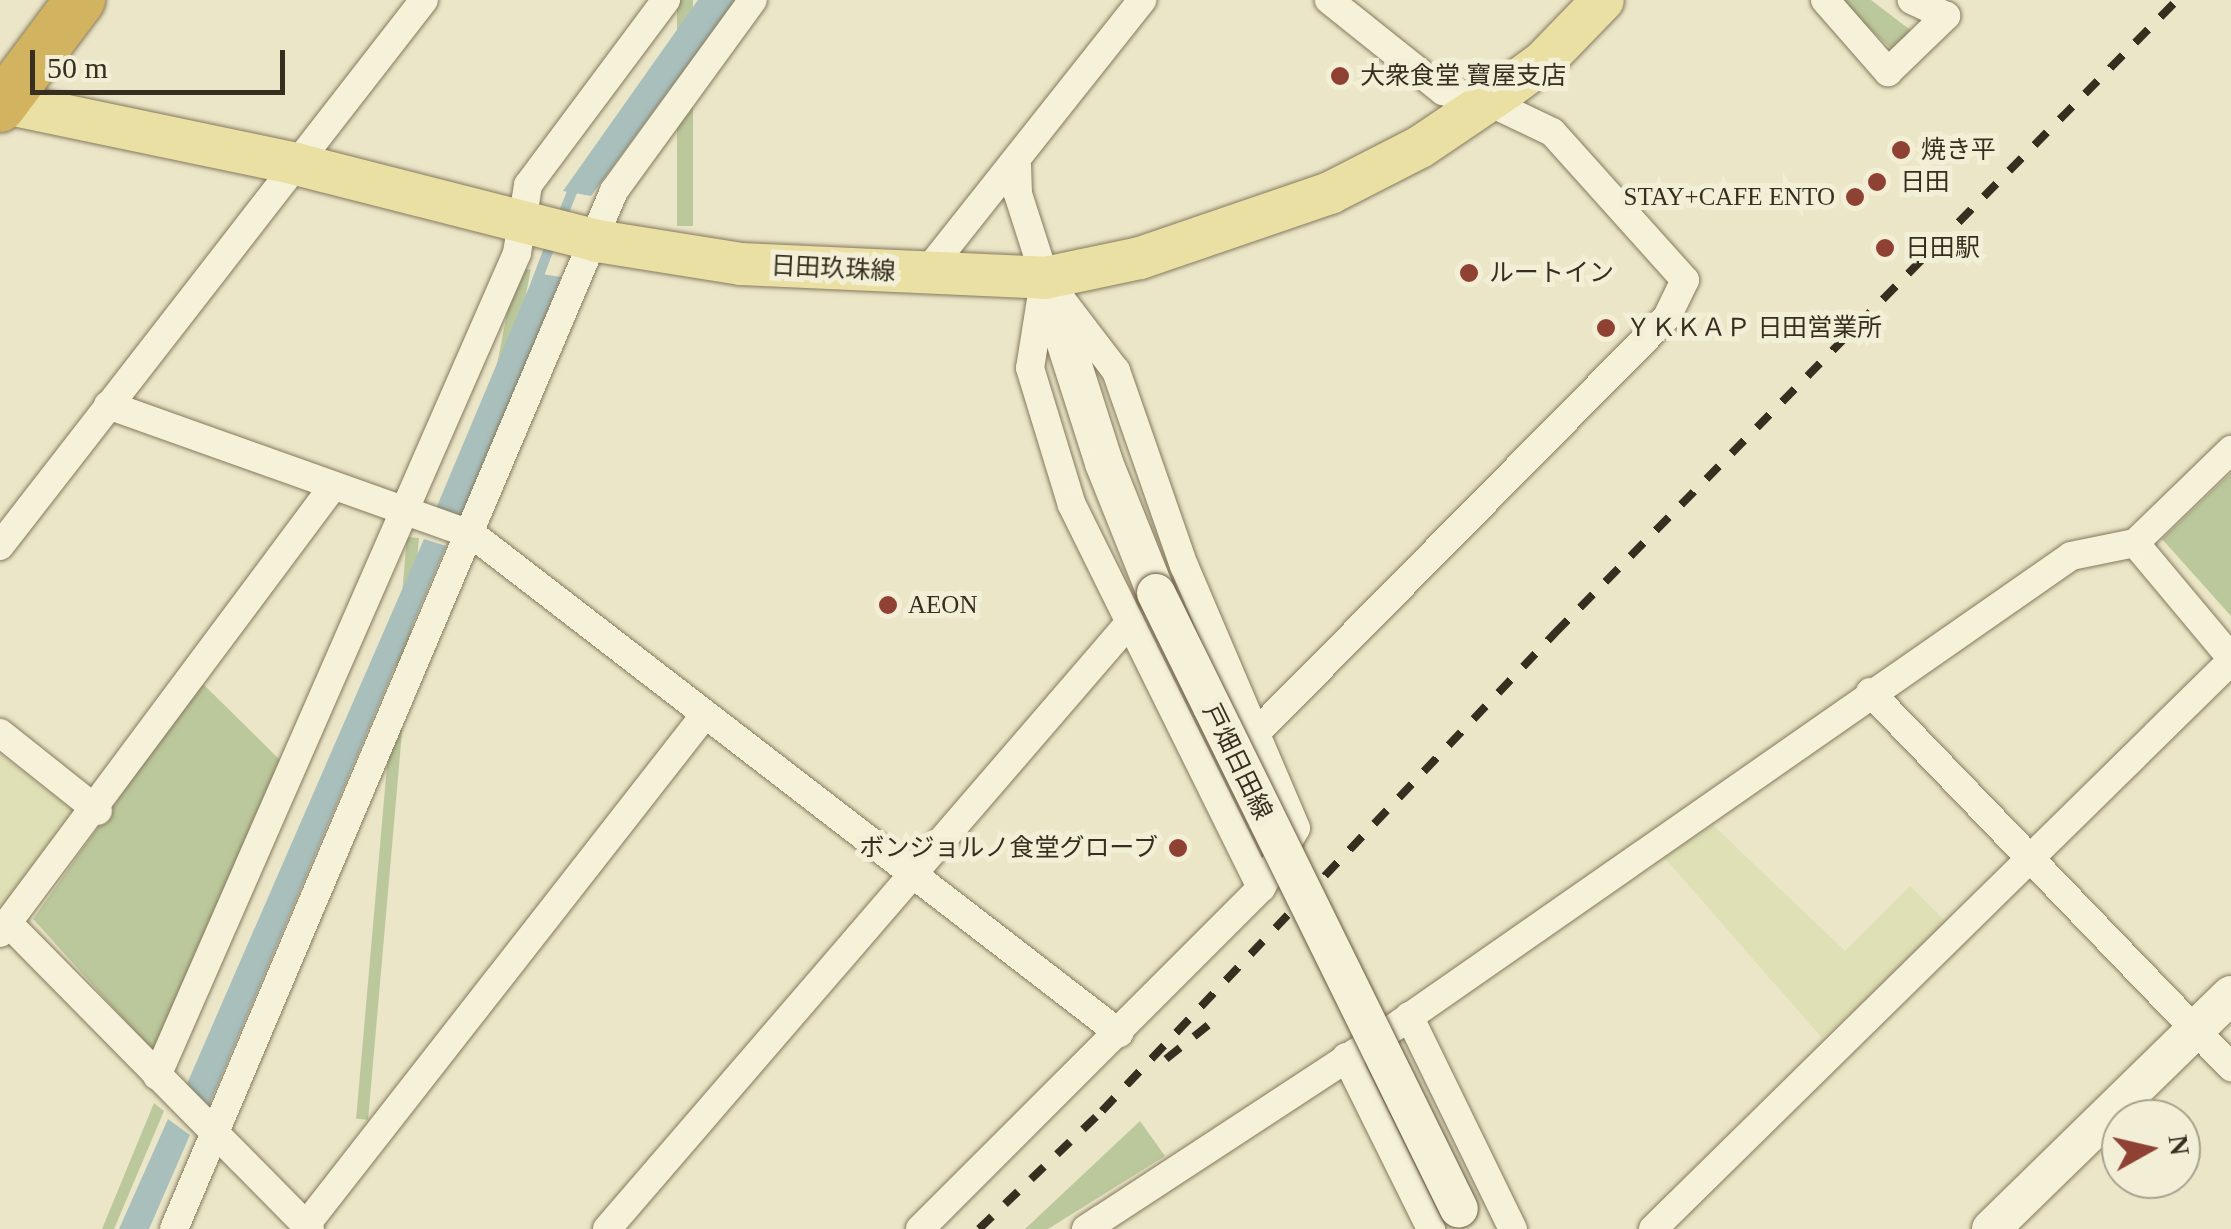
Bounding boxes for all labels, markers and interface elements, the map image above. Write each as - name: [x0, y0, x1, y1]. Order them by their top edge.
- scale bar: [35, 30, 290, 92]
- text: 50 m: [47, 51, 108, 84]
- place label: 大衆食堂 寶屋支店: [1360, 61, 1566, 91]
- marker: 大衆食堂 寶屋支店: [1329, 65, 1351, 87]
- place label: 焼き平: [1921, 135, 1996, 165]
- marker: 焼き平: [1890, 139, 1912, 161]
- place label: 日田: [1900, 167, 1950, 197]
- marker: 日田: [1864, 169, 1890, 195]
- place label: STAY+CAFE ENTO: [1624, 182, 1835, 212]
- marker: STAY+CAFE ENTO: [1844, 186, 1866, 208]
- place label: 日田駅: [1905, 233, 1980, 263]
- marker: 日田駅: [1874, 237, 1896, 259]
- street label: 日田玖珠線: [770, 251, 896, 287]
- place label: ルートイン: [1489, 258, 1614, 288]
- marker: ルートイン: [1458, 262, 1480, 284]
- place label: ＹＫＫＡＰ 日田営業所: [1626, 313, 1882, 343]
- marker: ＹＫＫＡＰ 日田営業所: [1595, 317, 1617, 339]
- place label: AEON: [908, 590, 977, 620]
- marker: AEON: [877, 594, 899, 616]
- street label: 戸畑日田線: [1196, 699, 1278, 825]
- place label: ボンジョルノ食堂グローブ: [858, 833, 1158, 863]
- marker: ボンジョルノ食堂グローブ: [1167, 837, 1189, 859]
- north arrow: [2101, 1099, 2201, 1199]
- text: N: [2162, 1133, 2196, 1157]

